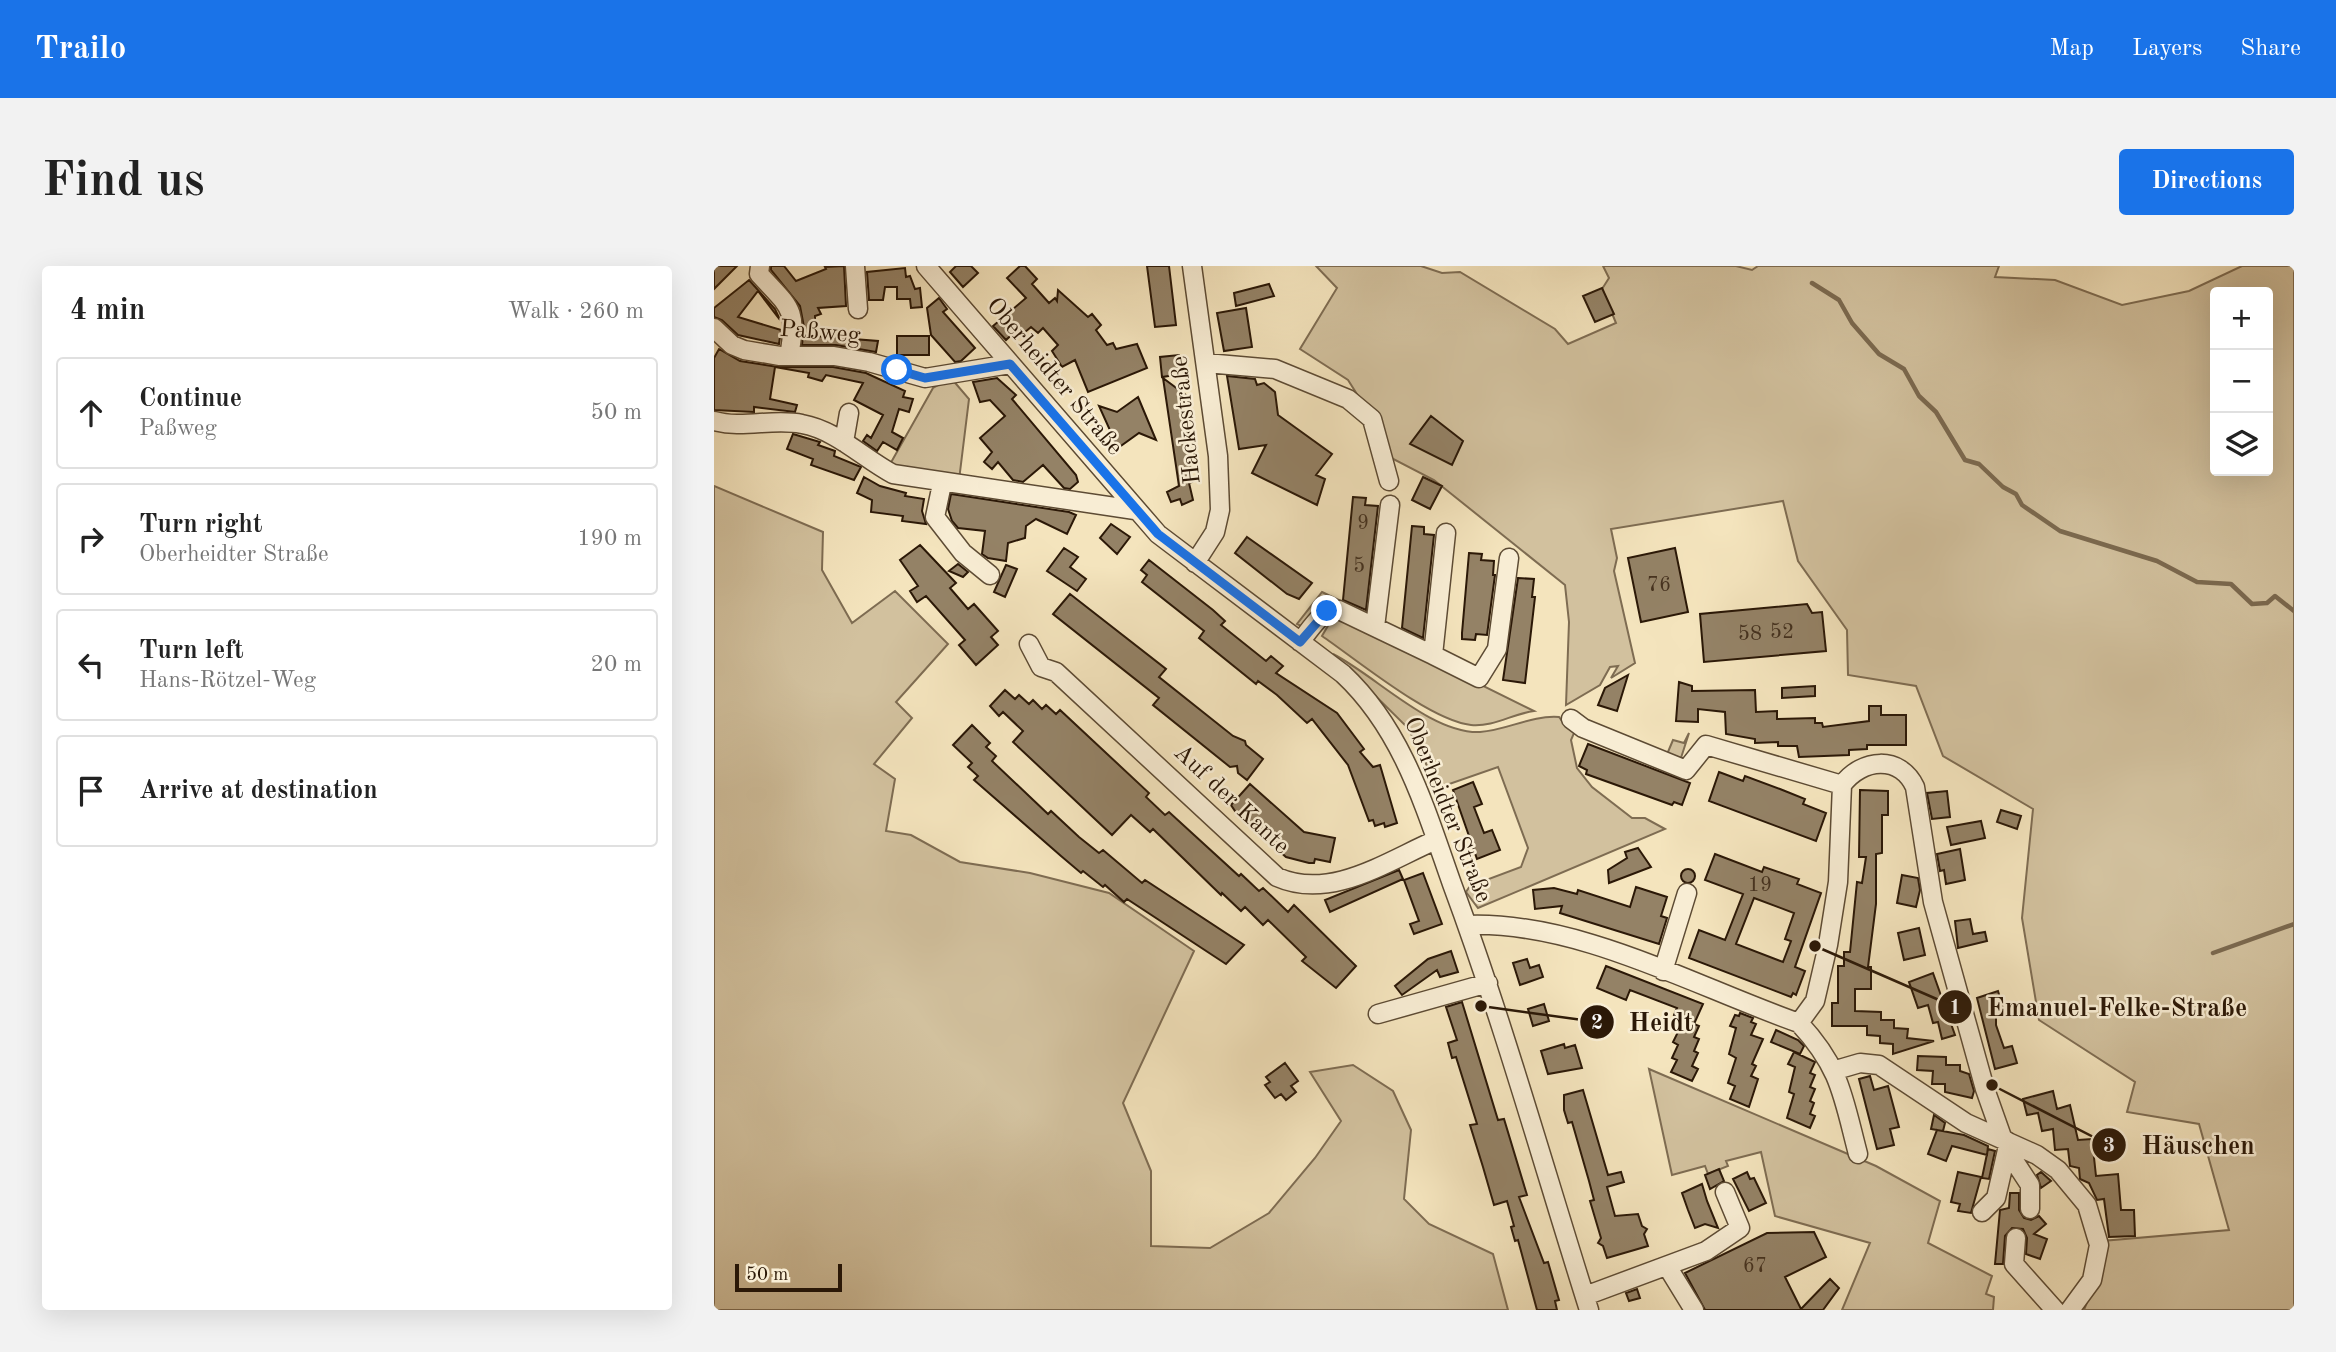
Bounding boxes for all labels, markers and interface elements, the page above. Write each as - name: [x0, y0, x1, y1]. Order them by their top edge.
- text: Trailo: [35, 33, 126, 66]
- text: Map: [2050, 37, 2094, 61]
- text: Layers: [2132, 37, 2202, 61]
- text: Share: [2240, 37, 2301, 61]
- button: Directions: [2119, 149, 2294, 215]
- text: Find us: [42, 158, 205, 207]
- map controls: [2210, 287, 2273, 476]
- button: +: [2210, 287, 2273, 350]
- street label: Oberheidter Straße: [981, 294, 1127, 460]
- text: 4 min: [70, 296, 145, 326]
- text: Walk · 260 m: [508, 300, 644, 323]
- street label: Paßweg: [778, 318, 862, 348]
- button: −: [2210, 350, 2273, 413]
- route start: [881, 354, 912, 385]
- street label: Hackestraße: [1168, 355, 1206, 485]
- text: Continue: [139, 386, 242, 412]
- icon: ahead: [72, 394, 110, 432]
- text: 50 m: [591, 401, 642, 424]
- button: layers: [2210, 413, 2273, 476]
- text: Paßweg: [139, 417, 217, 440]
- text: Turn right: [139, 512, 262, 538]
- house number: 9: [1357, 513, 1369, 534]
- icon: right: [72, 520, 110, 558]
- text: 190 m: [577, 527, 642, 550]
- text: Oberheidter Straße: [139, 543, 328, 566]
- house number: 5: [1353, 556, 1365, 577]
- house number: 76: [1647, 575, 1671, 596]
- route end: [1311, 595, 1342, 626]
- house number: 52: [1770, 622, 1794, 643]
- house number: 58: [1738, 624, 1762, 645]
- text: Turn left: [139, 638, 244, 664]
- icon: left: [72, 646, 110, 684]
- text: 20 m: [591, 653, 642, 676]
- text: Hans-Rötzel-Weg: [139, 669, 316, 692]
- street label: Oberheidter Straße: [1399, 714, 1495, 906]
- street label: Auf der Kante: [1169, 741, 1293, 859]
- icon: arrive: [72, 772, 110, 810]
- text: Arrive at destination: [139, 778, 378, 804]
- house number: 19: [1748, 875, 1772, 896]
- callout: Emanuel-Felke-Straße: [1938, 983, 2261, 1030]
- text: Emanuel-Felke-Straße: [1987, 996, 2247, 1022]
- callout: Heidt: [1580, 998, 1708, 1045]
- text: 1: [1949, 998, 1961, 1019]
- text: Heidt: [1629, 1011, 1693, 1037]
- text: 2: [1591, 1013, 1603, 1034]
- callout: Häuschen: [2092, 1121, 2268, 1168]
- text: Häuschen: [2141, 1134, 2255, 1160]
- text: 3: [2103, 1136, 2115, 1157]
- house number: 67: [1743, 1256, 1767, 1277]
- scale bar: [735, 1261, 842, 1293]
- text: 50 m: [746, 1266, 788, 1285]

